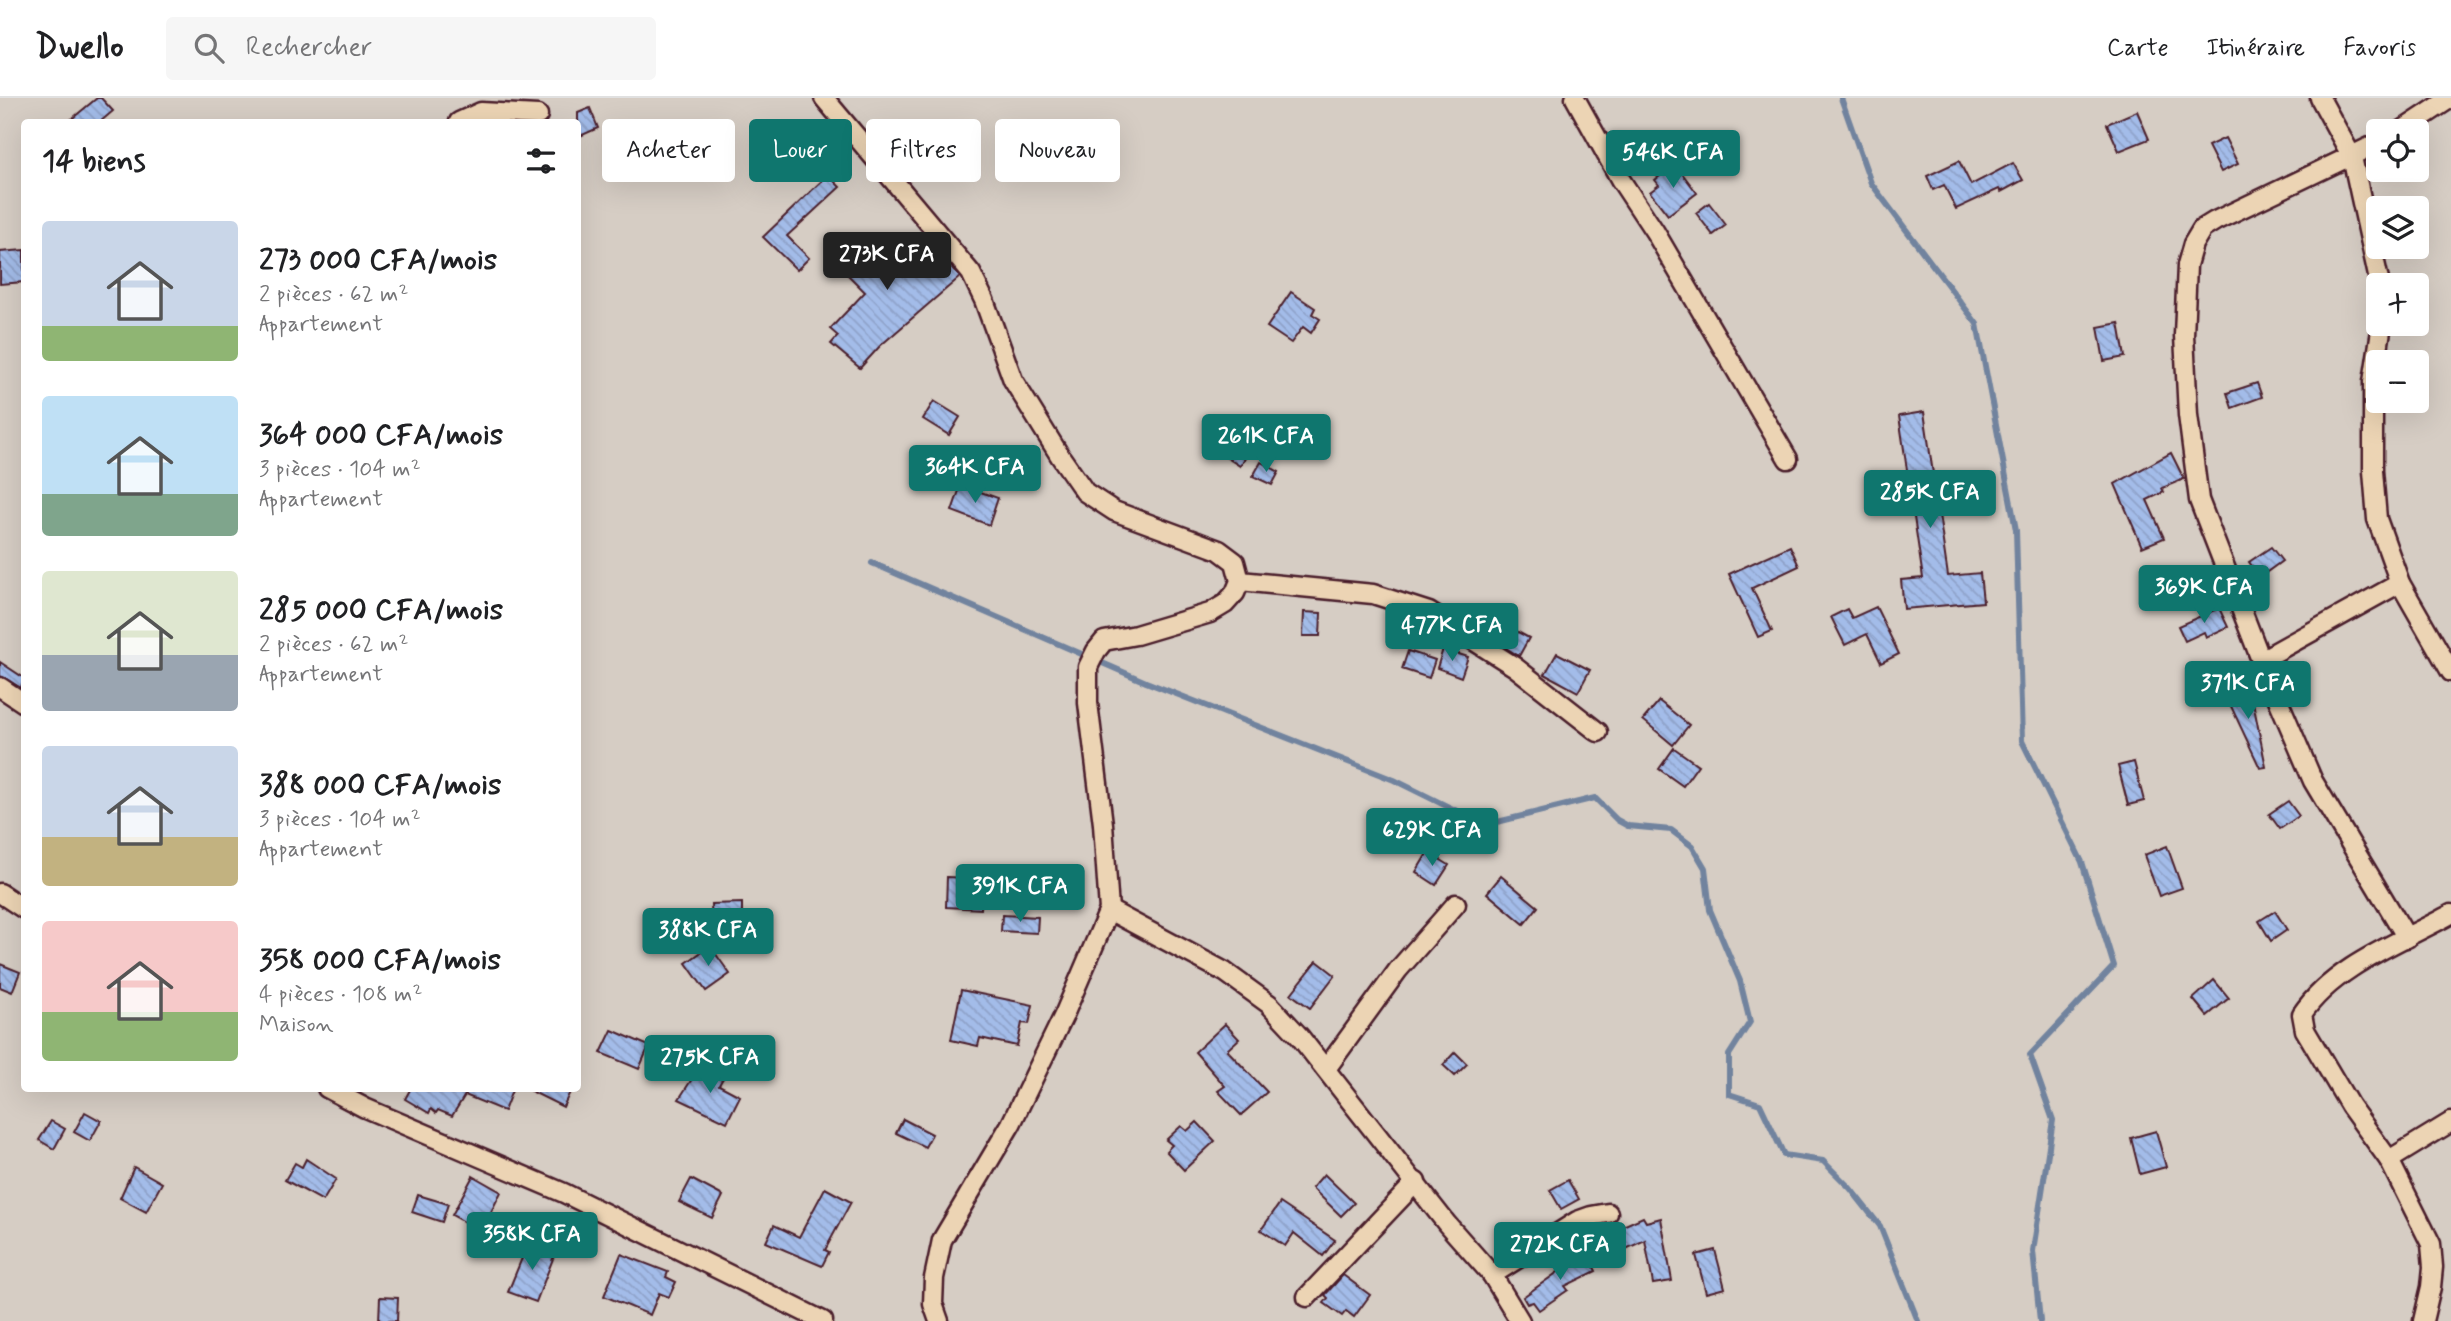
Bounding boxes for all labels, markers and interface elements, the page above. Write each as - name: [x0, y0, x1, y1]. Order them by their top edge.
- search box: [166, 17, 656, 80]
- text: Dwello: [35, 26, 124, 70]
- icon: search: [190, 29, 228, 67]
- text: Rechercher: [246, 31, 372, 65]
- text: Carte: [2107, 33, 2169, 64]
- text: Itinéraire: [2207, 33, 2305, 64]
- text: Favoris: [2343, 33, 2416, 64]
- chip: Acheter: [602, 119, 735, 182]
- chip: Louer: [749, 119, 852, 182]
- chip: Filtres: [866, 119, 981, 182]
- chip: Nouveau: [995, 119, 1120, 182]
- map controls: [2366, 119, 2429, 413]
- button: locate: [2366, 119, 2429, 182]
- pin: 546K CFA: [1601, 130, 1745, 190]
- text: 546K CFA: [1622, 138, 1724, 168]
- text: 14 biens: [42, 142, 146, 181]
- icon: filters: [522, 142, 560, 180]
- button: layers: [2366, 196, 2429, 259]
- pin: 273K CFA: [815, 232, 959, 292]
- text: 273K CFA: [839, 240, 935, 270]
- text: 273 000 CFA/mois: [259, 241, 497, 280]
- icon: home: [98, 249, 182, 333]
- button: +: [2366, 273, 2429, 336]
- text: 2 pièces · 62 m²: [259, 280, 408, 310]
- text: Appartement: [259, 310, 383, 340]
- button: −: [2366, 350, 2429, 413]
- pin: 261K CFA: [1194, 414, 1338, 474]
- text: 364 000 CFA/mois: [259, 416, 503, 455]
- text: 261K CFA: [1218, 422, 1314, 452]
- icon: home: [98, 424, 182, 508]
- pin: 364K CFA: [903, 446, 1047, 505]
- text: 364K CFA: [925, 453, 1025, 483]
- text: 3 pièces · 104 m²: [259, 455, 421, 485]
- pin: 285K CFA: [1858, 470, 2002, 530]
- text: 285K CFA: [1880, 478, 1980, 508]
- text: Appartement: [259, 485, 383, 515]
- pin: 369K CFA: [2132, 566, 2276, 625]
- text: 369K CFA: [2155, 573, 2253, 603]
- text: 285 000 CFA/mois: [259, 591, 503, 630]
- icon: home: [98, 599, 182, 683]
- pin: 477K CFA: [1380, 603, 1524, 663]
- text: 477K CFA: [1401, 611, 1503, 641]
- text: 2 pièces · 62 m²: [259, 630, 408, 660]
- text: Appartement: [259, 660, 383, 690]
- pin: 371K CFA: [2176, 662, 2320, 721]
- text: 371K CFA: [2201, 669, 2295, 699]
- text: 388 000 CFA/mois: [259, 766, 501, 805]
- icon: home: [98, 774, 182, 858]
- text: 3 pièces · 104 m²: [259, 805, 421, 835]
- pin: 629K CFA: [1360, 808, 1504, 868]
- text: 629K CFA: [1382, 816, 1482, 846]
- text: Appartement: [259, 835, 383, 865]
- pin: 391K CFA: [948, 864, 1092, 924]
- text: 391K CFA: [972, 872, 1068, 902]
- pin: 388K CFA: [636, 908, 780, 968]
- text: 388K CFA: [659, 916, 758, 946]
- text: 358 000 CFA/mois: [259, 941, 501, 980]
- icon: home: [98, 949, 182, 1033]
- text: 4 pièces · 108 m²: [259, 980, 423, 1010]
- text: Maison: [259, 1010, 334, 1040]
- pin: 275K CFA: [638, 1035, 782, 1095]
- text: 275K CFA: [660, 1043, 760, 1073]
- pin: 358K CFA: [460, 1212, 604, 1272]
- text: 358K CFA: [483, 1220, 581, 1250]
- pin: 272K CFA: [1488, 1222, 1632, 1282]
- text: 272K CFA: [1510, 1230, 1610, 1260]

